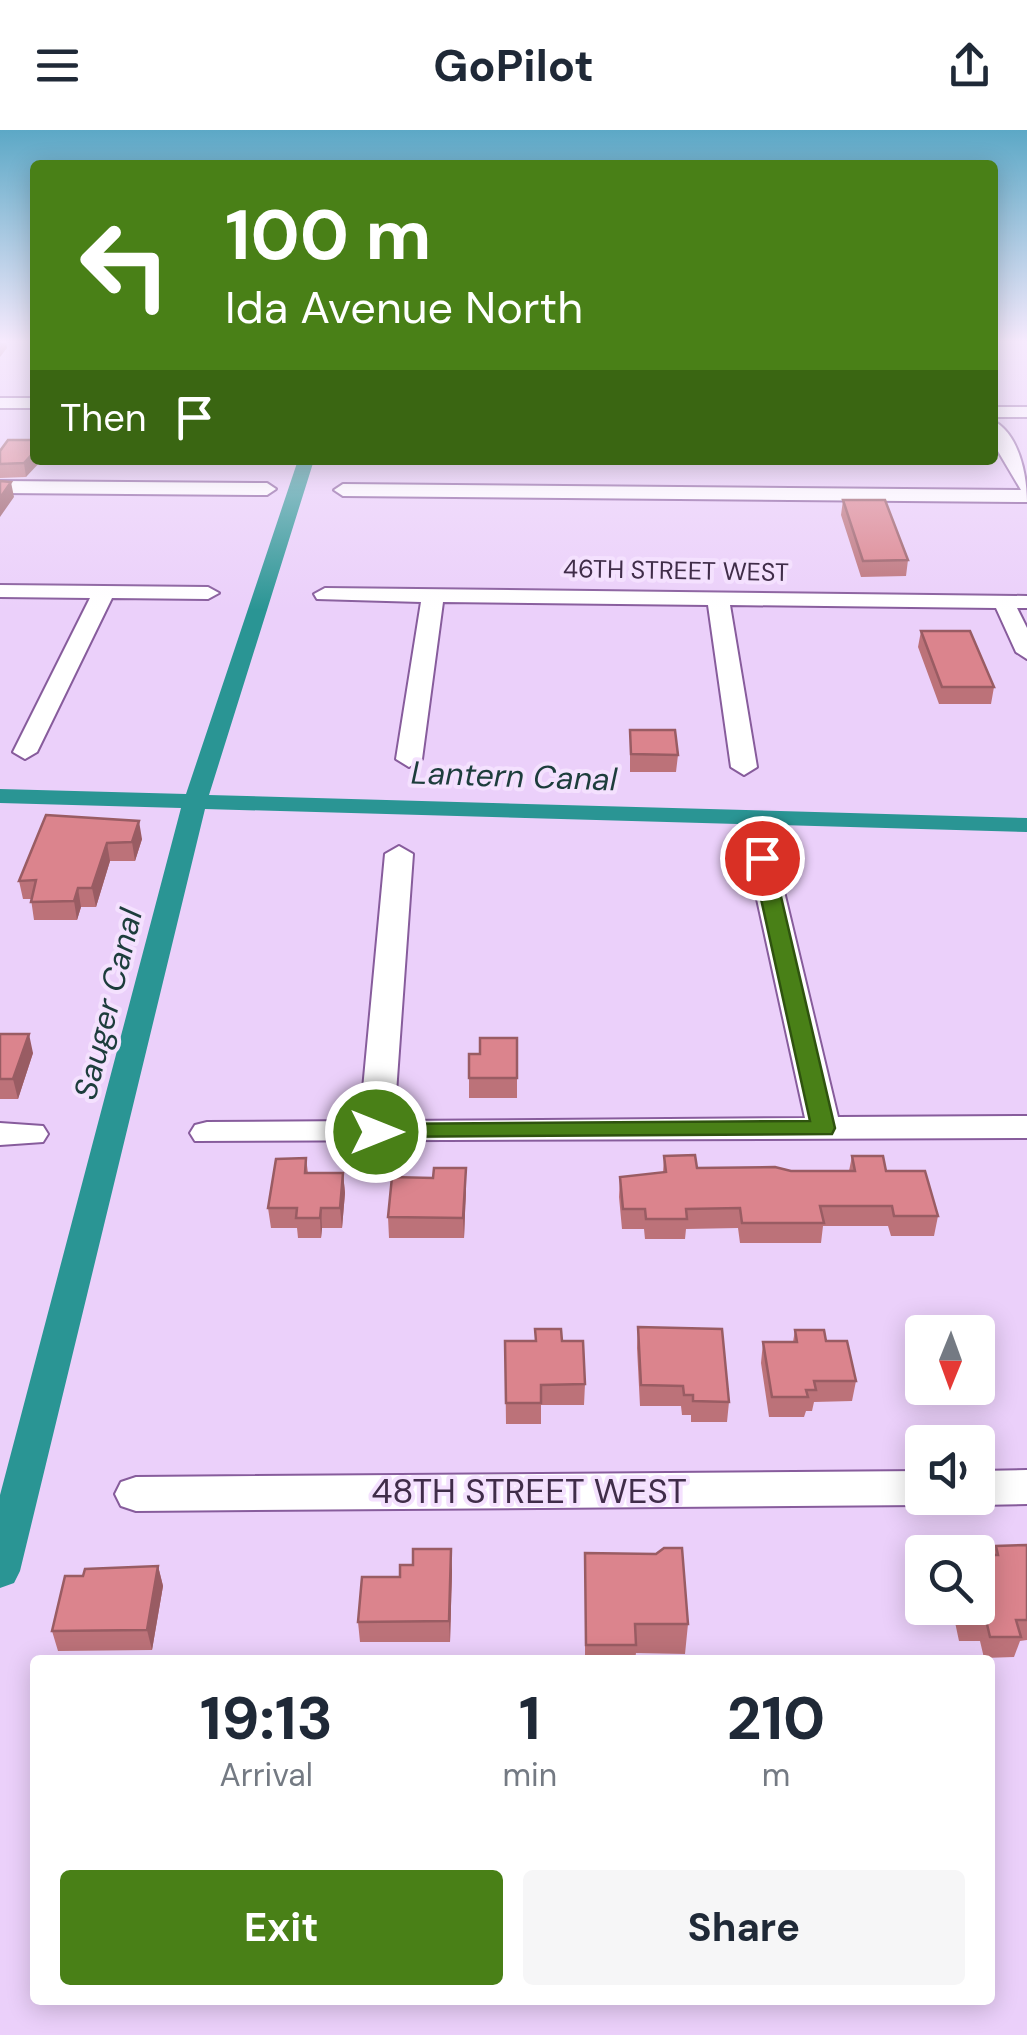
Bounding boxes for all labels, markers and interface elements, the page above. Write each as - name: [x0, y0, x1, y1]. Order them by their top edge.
- text: GoPilot: [433, 36, 594, 95]
- icon: menu: [30, 38, 85, 93]
- icon: share: [942, 38, 997, 93]
- text: 100 m: [225, 190, 431, 281]
- icon: left: [60, 200, 190, 330]
- text: Ida Avenue North: [225, 278, 583, 337]
- icon: arrive: [167, 390, 222, 445]
- text: Then: [60, 393, 147, 443]
- street label: 46TH STREET WEST: [563, 552, 789, 589]
- water label: Lantern Canal: [410, 751, 619, 801]
- pin: [720, 816, 805, 901]
- icon: arrive: [735, 831, 790, 886]
- water label: Sauger Canal: [64, 904, 152, 1104]
- position arrow: [324, 1080, 428, 1184]
- north arrow: [905, 1315, 995, 1405]
- map controls: [905, 1315, 995, 1625]
- button: sound: [905, 1425, 995, 1515]
- street label: 48TH STREET WEST: [371, 1468, 687, 1514]
- button: search: [905, 1535, 995, 1625]
- text: 19:13: [200, 1679, 333, 1758]
- text: 1: [519, 1679, 541, 1758]
- text: 210: [727, 1679, 825, 1758]
- text: Arrival: [220, 1754, 313, 1796]
- text: min: [502, 1754, 557, 1796]
- text: m: [762, 1754, 790, 1796]
- button: Exit: [60, 1870, 503, 1985]
- button: Share: [523, 1870, 965, 1985]

